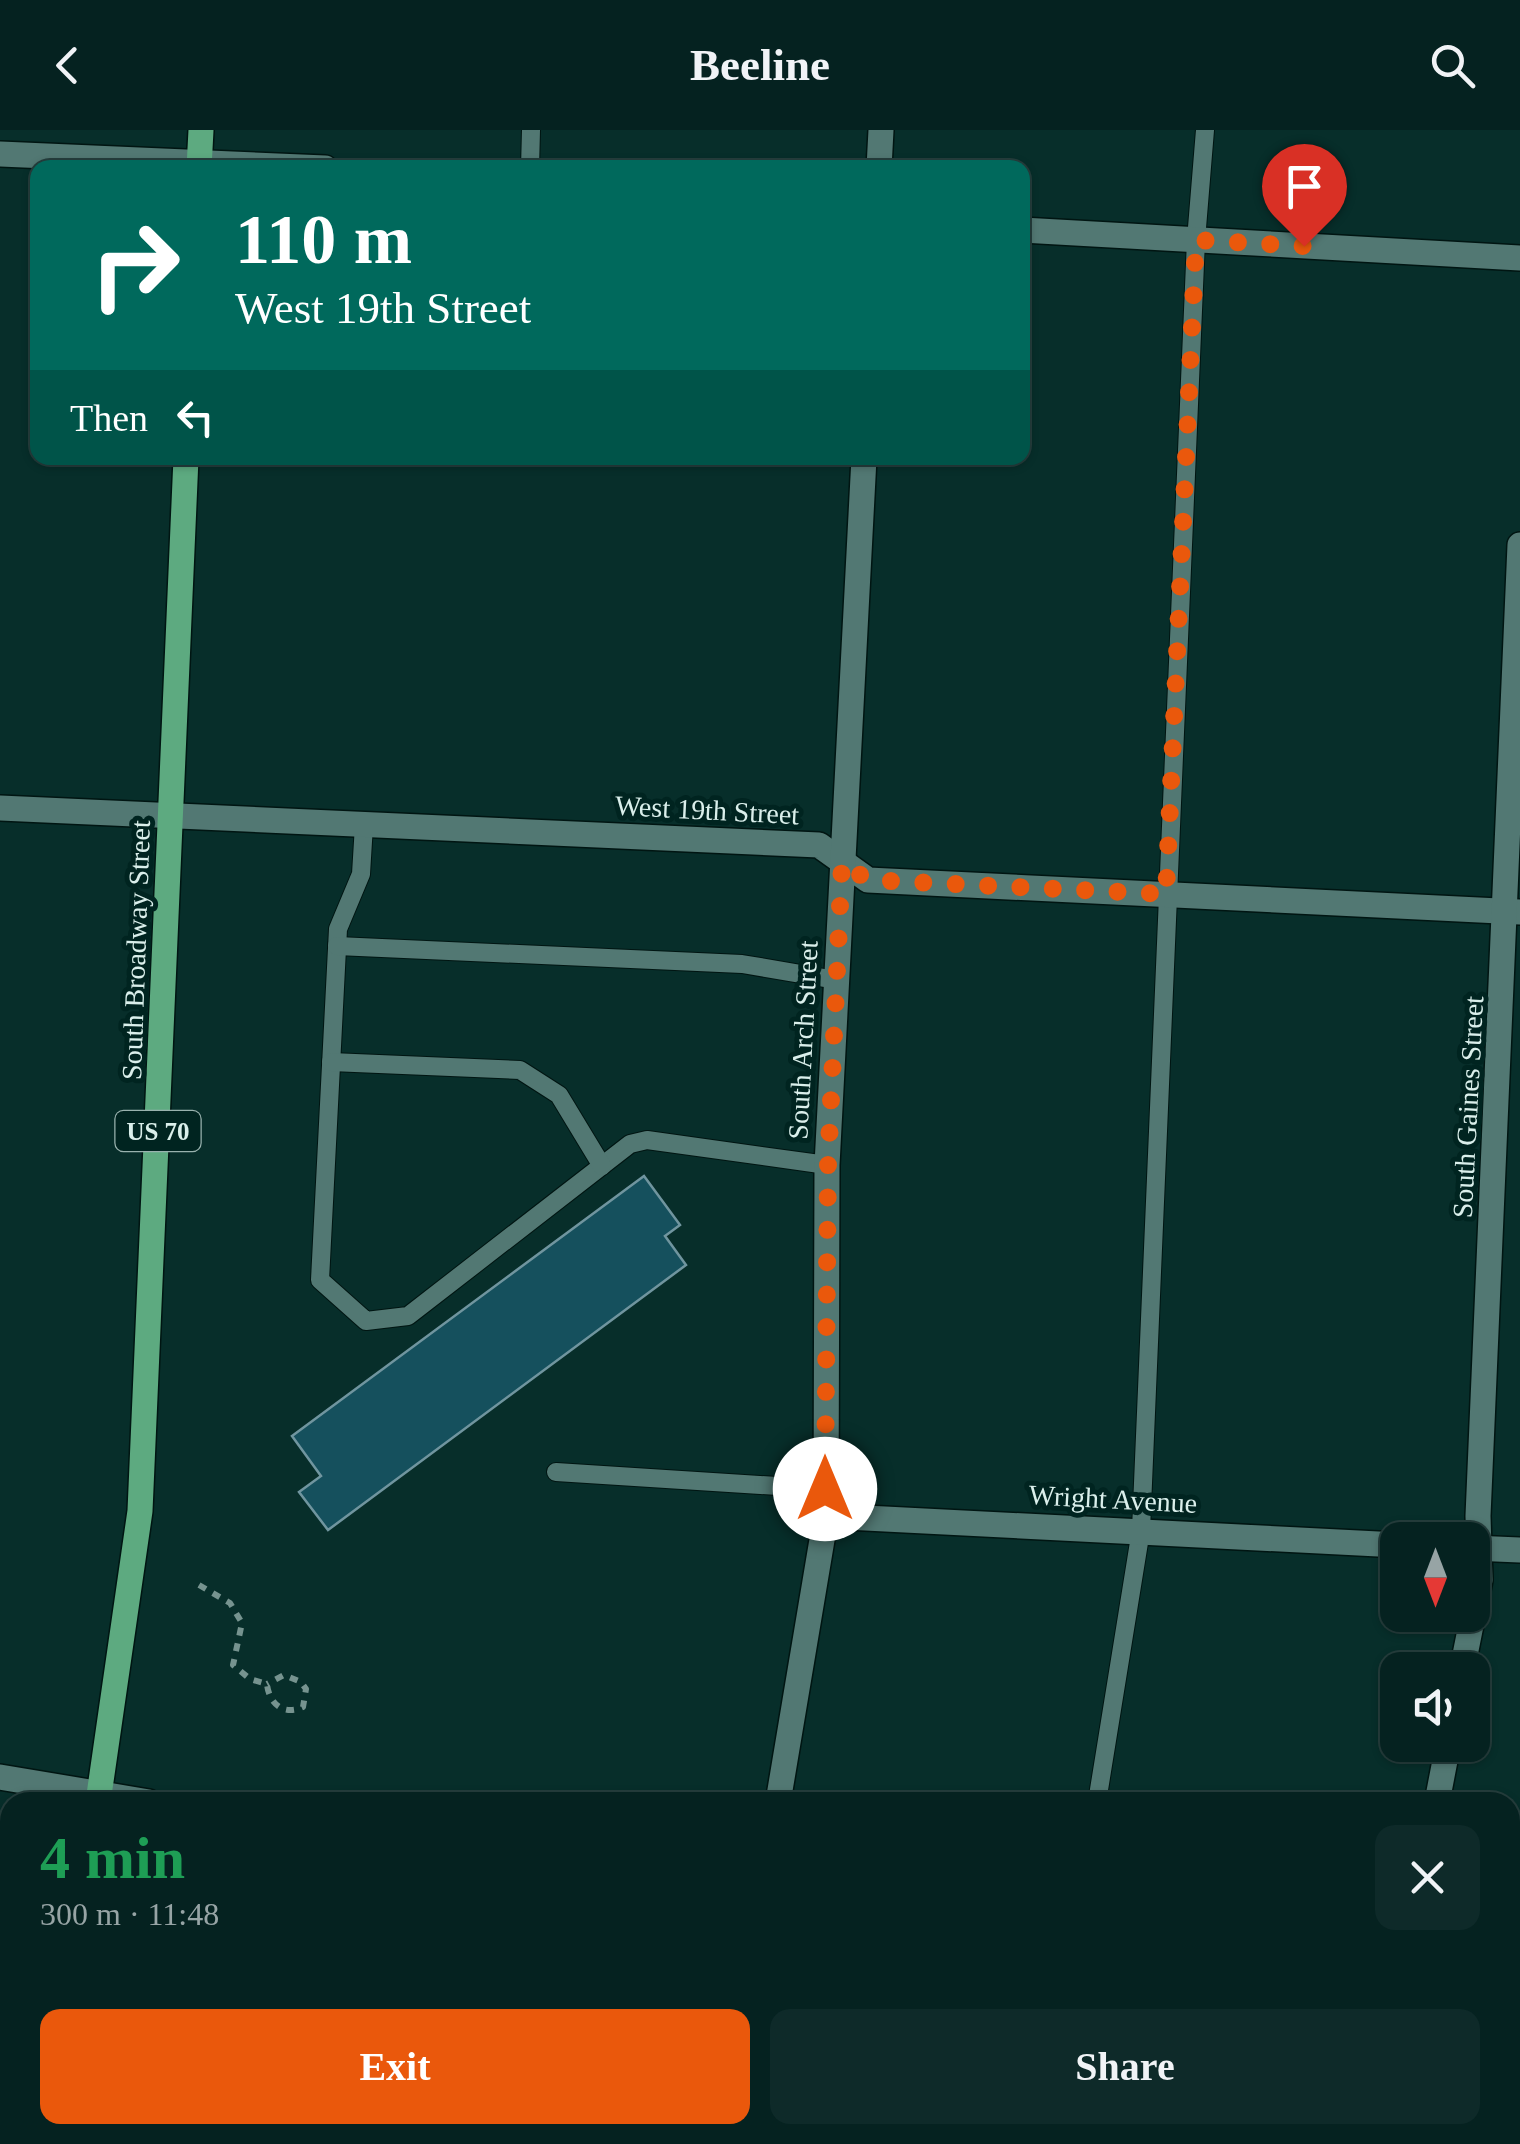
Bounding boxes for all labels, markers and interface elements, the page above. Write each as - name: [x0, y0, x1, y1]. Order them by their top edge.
- icon: back: [40, 38, 95, 93]
- icon: search: [1425, 38, 1480, 93]
- text: Beeline: [690, 40, 830, 90]
- pin: [1262, 144, 1347, 247]
- icon: arrive: [1277, 159, 1332, 214]
- icon: right: [70, 200, 200, 330]
- text: 110 m: [235, 201, 412, 278]
- text: West 19th Street: [235, 283, 531, 333]
- icon: left: [168, 390, 223, 445]
- text: Then: [70, 397, 148, 439]
- street label: West 19th Street: [614, 790, 800, 830]
- street label: South Broadway Street: [116, 819, 156, 1080]
- street label: South Arch Street: [782, 940, 824, 1140]
- street label: South Gaines Street: [1447, 995, 1489, 1219]
- road number: US 70: [116, 1111, 200, 1151]
- position arrow: [773, 1437, 877, 1541]
- street label: Wright Avenue: [1028, 1479, 1198, 1519]
- north arrow: [1380, 1522, 1490, 1632]
- map controls: [1380, 1522, 1490, 1762]
- button: sound: [1380, 1652, 1490, 1762]
- text: 4 min: [40, 1825, 185, 1891]
- button: close: [1375, 1825, 1480, 1930]
- text: 300 m · 11:48: [40, 1896, 219, 1932]
- button: Exit: [40, 2009, 750, 2124]
- button: Share: [770, 2009, 1480, 2124]

